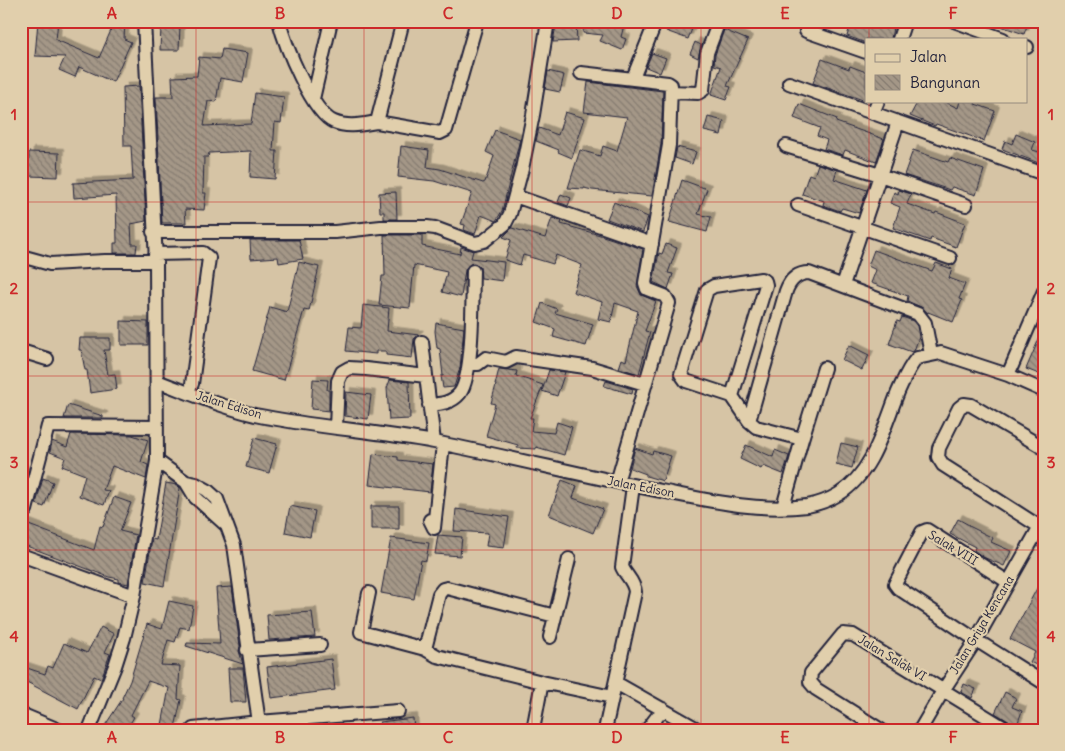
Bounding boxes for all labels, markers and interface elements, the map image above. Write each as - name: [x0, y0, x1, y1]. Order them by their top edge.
- text: A: [107, 3, 117, 23]
- text: B: [275, 3, 286, 23]
- text: C: [443, 3, 454, 23]
- text: D: [611, 3, 623, 23]
- text: E: [780, 3, 790, 23]
- text: F: [948, 3, 958, 23]
- legend: [865, 38, 1028, 102]
- text: Jalan: [910, 47, 947, 66]
- text: Bangunan: [910, 73, 980, 92]
- text: 1: [11, 104, 17, 124]
- text: 1: [1048, 104, 1054, 124]
- text: 2: [10, 278, 19, 298]
- text: 2: [1047, 278, 1056, 298]
- street label: Jalan Edison: [194, 387, 264, 422]
- text: 3: [9, 452, 19, 472]
- text: 3: [1046, 452, 1056, 472]
- street label: Jalan Edison: [606, 473, 676, 500]
- street label: Salak VIII: [926, 527, 981, 568]
- street label: Jalan Griya Kencana: [946, 573, 1017, 677]
- text: 4: [9, 626, 19, 646]
- text: 4: [1046, 626, 1056, 646]
- street label: Jalan Salak VI: [855, 631, 929, 684]
- text: A: [107, 727, 117, 747]
- text: B: [275, 727, 286, 747]
- text: C: [443, 727, 454, 747]
- text: D: [611, 727, 623, 747]
- text: E: [780, 727, 790, 747]
- text: F: [948, 727, 958, 747]

